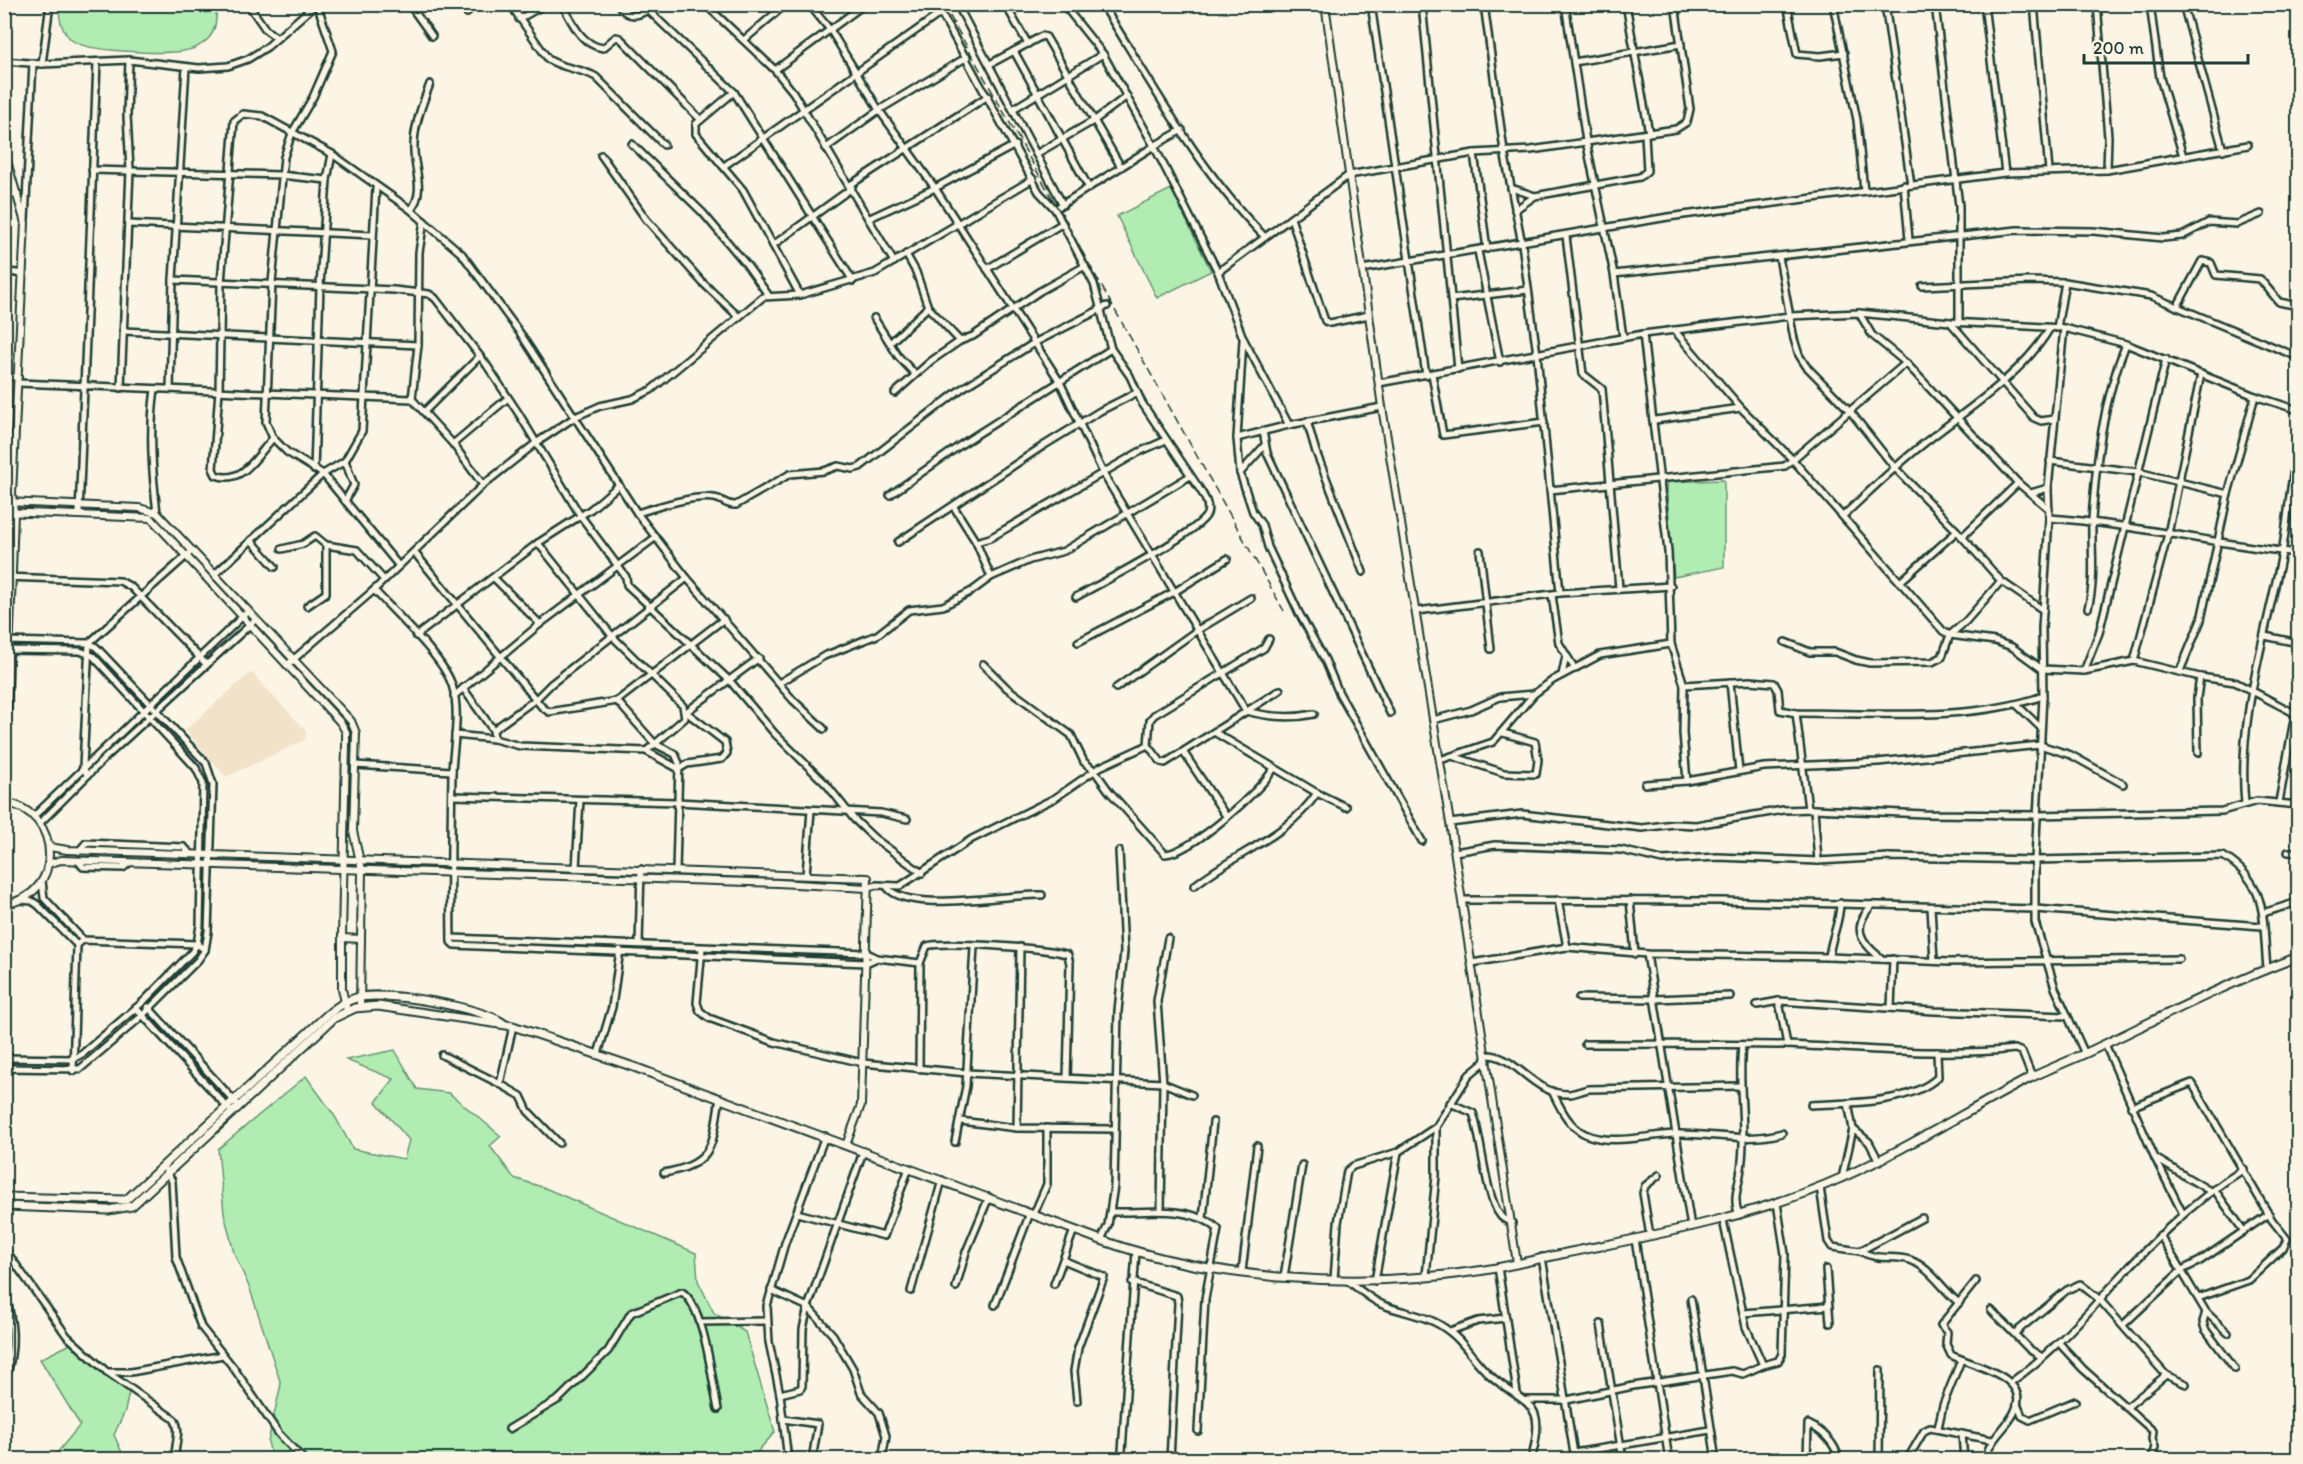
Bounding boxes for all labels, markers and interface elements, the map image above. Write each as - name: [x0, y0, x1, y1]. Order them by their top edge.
- scale bar: [2084, 27, 2248, 65]
- text: 200 m: [2093, 37, 2144, 59]

